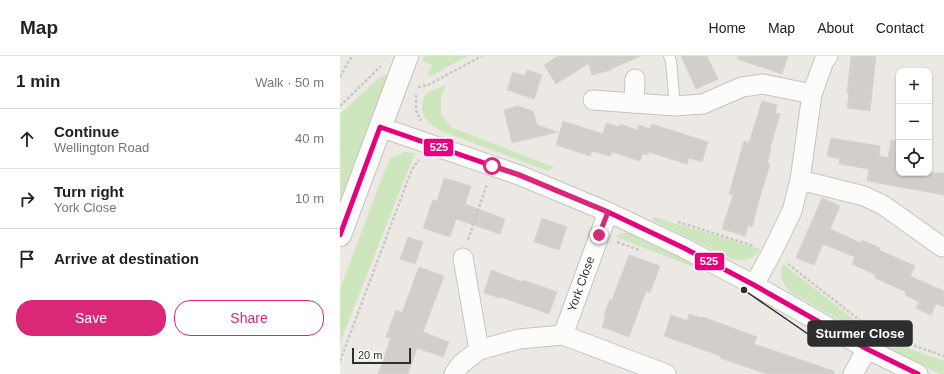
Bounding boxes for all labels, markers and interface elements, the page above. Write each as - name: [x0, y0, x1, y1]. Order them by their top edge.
- text: Map: [20, 17, 58, 38]
- text: Home: [709, 20, 746, 36]
- text: Map: [768, 20, 795, 36]
- text: About: [817, 20, 854, 36]
- text: Contact: [876, 20, 924, 36]
- map controls: [896, 68, 932, 176]
- button: +: [896, 68, 932, 104]
- text: 1 min: [16, 72, 60, 91]
- text: Walk · 50 m: [255, 75, 324, 90]
- button: −: [896, 104, 932, 140]
- text: Continue: [54, 123, 119, 140]
- icon: ahead: [16, 128, 38, 150]
- text: 40 m: [295, 131, 324, 146]
- line badge: 525: [423, 138, 454, 157]
- text: Wellington Road: [54, 140, 149, 155]
- button: locate: [896, 140, 932, 176]
- text: 525: [430, 141, 448, 153]
- route start: [483, 157, 501, 175]
- text: Turn right: [54, 183, 124, 200]
- icon: right: [16, 188, 38, 210]
- text: 10 m: [295, 191, 324, 206]
- text: York Close: [54, 200, 116, 215]
- route end: [590, 226, 608, 244]
- icon: arrive: [16, 248, 38, 270]
- text: Arrive at destination: [54, 250, 199, 267]
- line badge: 525: [694, 252, 725, 271]
- street label: York Close: [565, 254, 598, 313]
- text: 525: [700, 255, 718, 267]
- button: Save: [16, 300, 166, 336]
- button: Share: [174, 300, 324, 336]
- callout: Sturmer Close: [808, 321, 912, 346]
- text: Sturmer Close: [816, 326, 904, 341]
- scale bar: [352, 346, 411, 365]
- text: 20 m: [358, 349, 382, 361]

